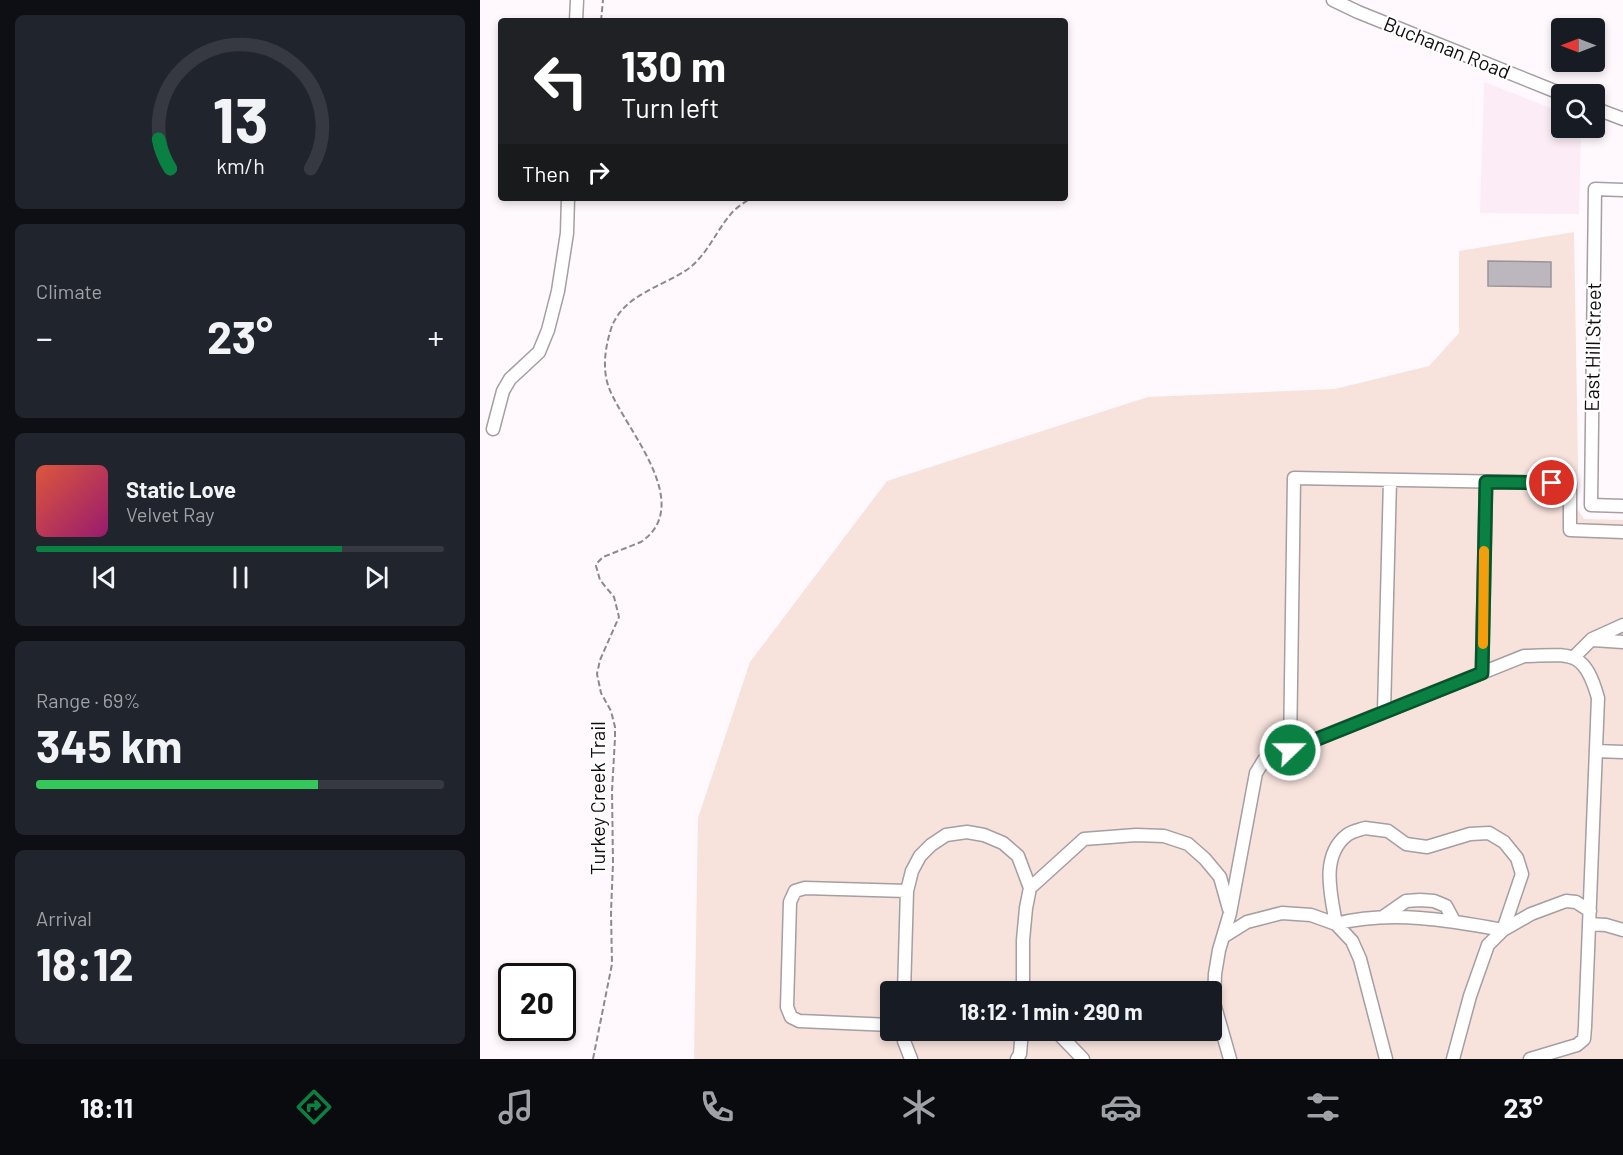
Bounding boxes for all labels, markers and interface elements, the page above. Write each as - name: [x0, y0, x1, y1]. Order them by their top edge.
- street label: Buchanan Road: [1381, 11, 1514, 83]
- north arrow: [1551, 18, 1605, 72]
- map controls: [1551, 18, 1605, 138]
- text: 130 m: [621, 40, 726, 90]
- icon: left: [522, 42, 600, 120]
- text: 13: [212, 81, 268, 155]
- button: search: [1551, 84, 1605, 138]
- text: Turn left: [621, 91, 719, 123]
- text: km/h: [216, 153, 264, 178]
- icon: right: [582, 156, 615, 189]
- text: Then: [522, 160, 570, 186]
- text: Climate: [36, 279, 102, 303]
- street label: East Hill Street: [1579, 282, 1605, 412]
- text: 23°: [207, 309, 273, 363]
- text: −: [36, 317, 53, 357]
- text: +: [427, 317, 444, 357]
- pin: [1526, 457, 1577, 508]
- icon: arrive: [1535, 466, 1568, 499]
- text: Static Love: [126, 476, 236, 502]
- text: Velvet Ray: [126, 502, 215, 526]
- icon: previous: [88, 561, 121, 594]
- icon: pause: [224, 561, 257, 594]
- icon: next: [360, 561, 393, 594]
- text: Range · 69%: [36, 688, 140, 712]
- text: 345 km: [36, 718, 182, 772]
- position arrow: [1258, 718, 1322, 782]
- street label: Turkey Creek Trail: [585, 721, 609, 875]
- text: Arrival: [36, 906, 92, 930]
- text: 18:12: [36, 936, 134, 990]
- speed limit sign: 20: [498, 963, 576, 1041]
- text: 18:12 · 1 min · 290 m: [959, 998, 1143, 1024]
- icon: directions: [293, 1086, 335, 1128]
- icon: music: [495, 1086, 537, 1128]
- icon: phone: [696, 1086, 738, 1128]
- icon: climate: [898, 1086, 940, 1128]
- icon: car: [1100, 1086, 1142, 1128]
- icon: filters: [1302, 1086, 1344, 1128]
- text: 18:11: [80, 1091, 133, 1123]
- text: 23°: [1504, 1091, 1543, 1123]

